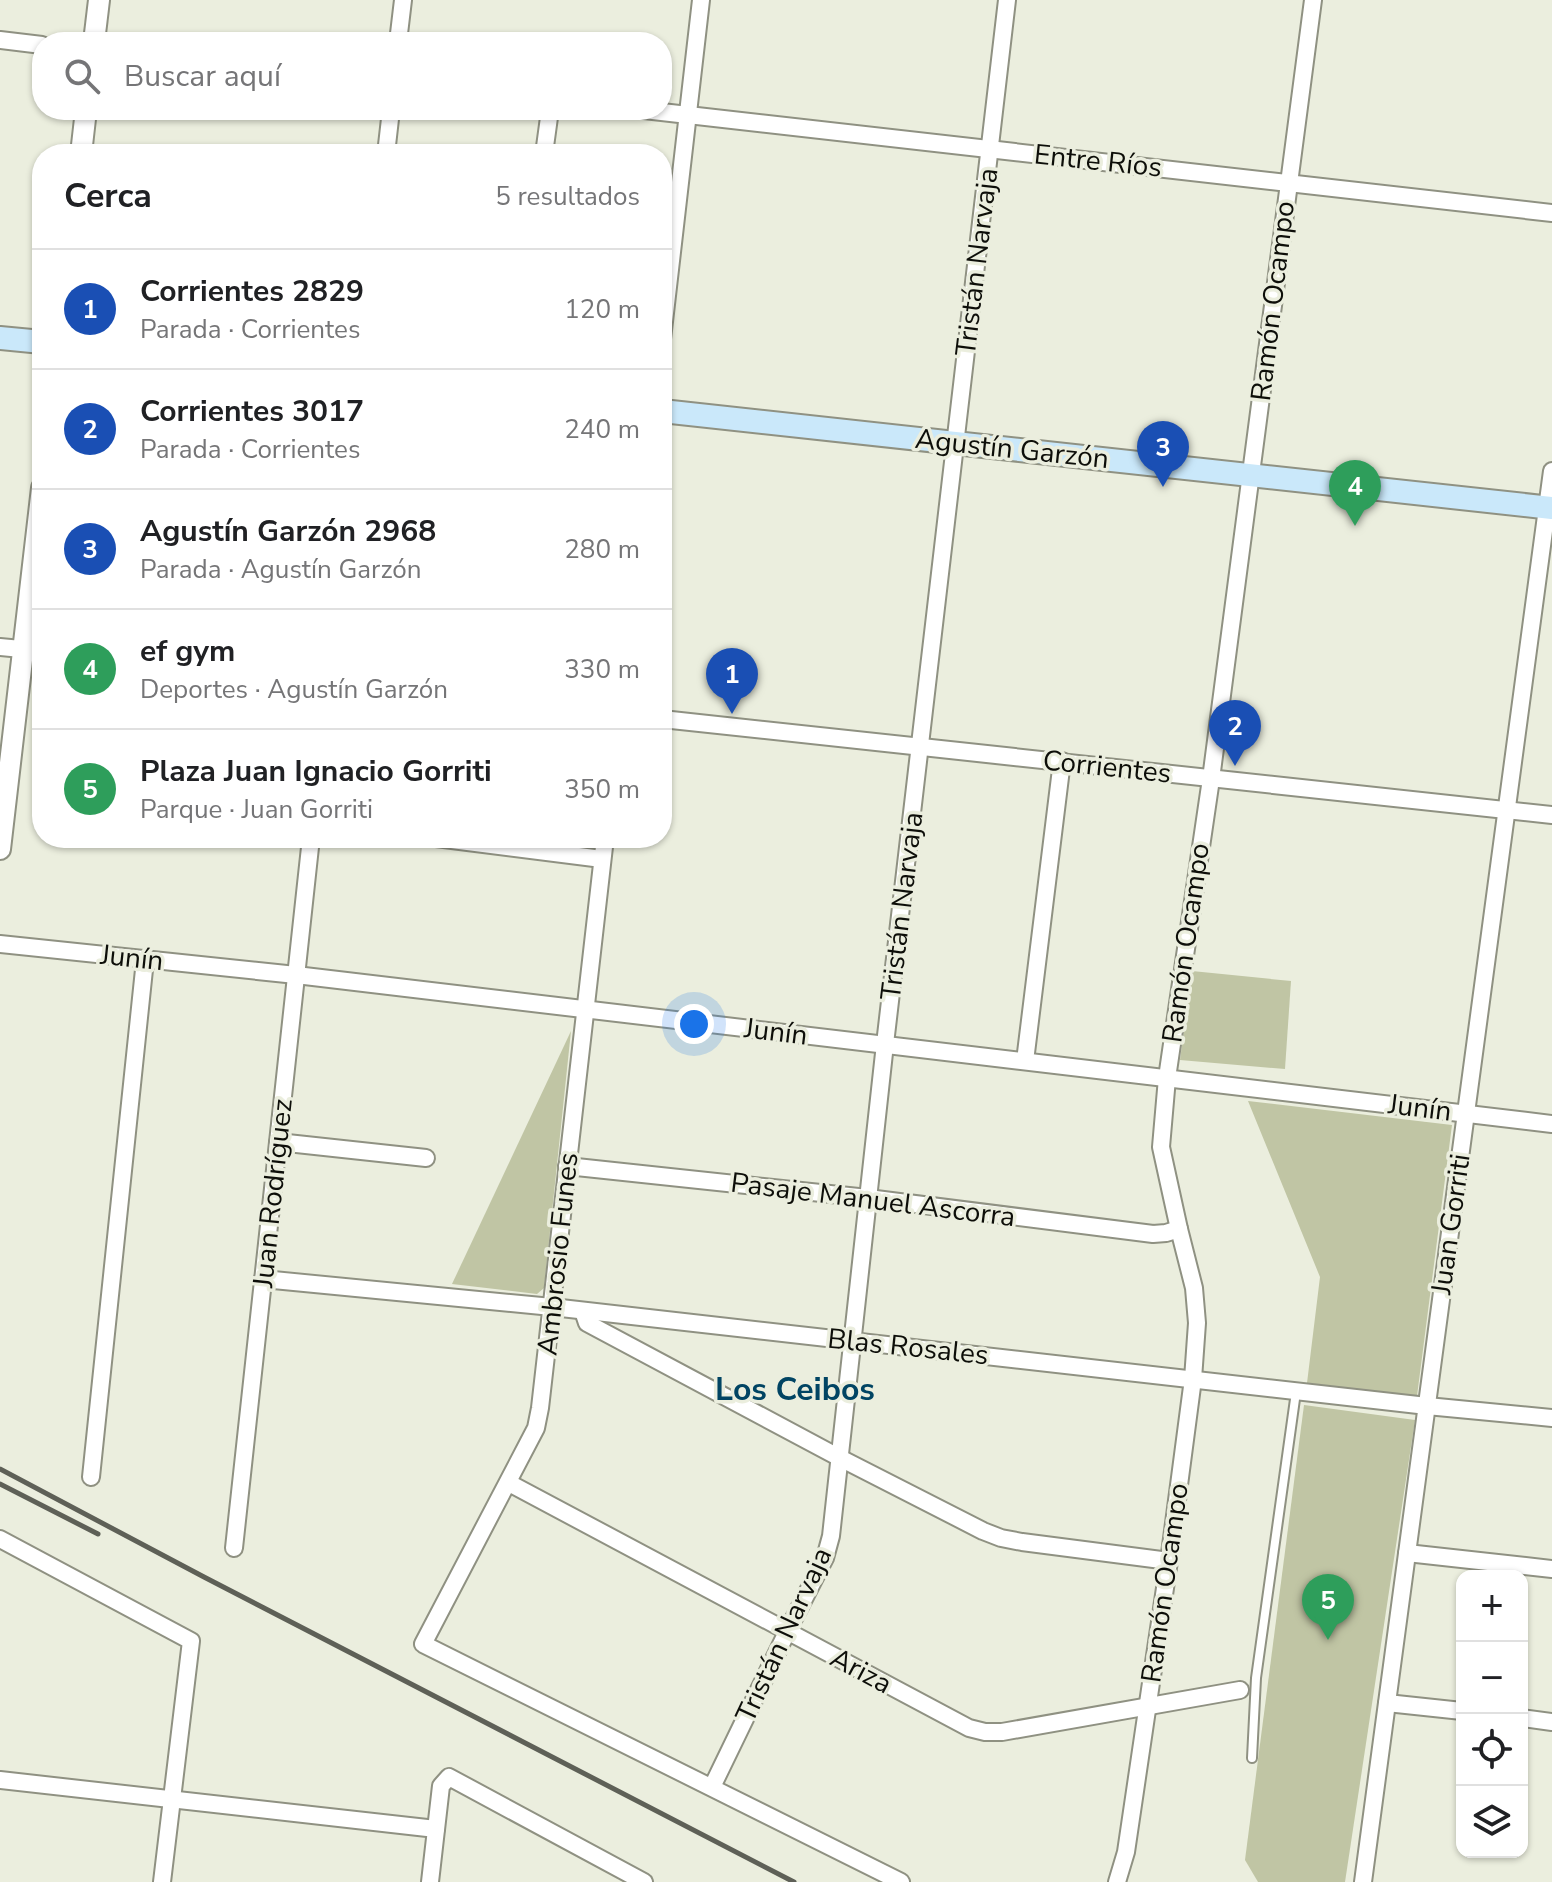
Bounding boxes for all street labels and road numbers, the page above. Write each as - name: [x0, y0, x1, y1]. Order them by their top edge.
- street label: Entre Ríos: [1032, 135, 1164, 187]
- street label: Tristán Narvaja: [947, 166, 1007, 358]
- street label: Ramón Ocampo: [1242, 199, 1304, 403]
- street label: Agustín Garzón: [913, 420, 1111, 478]
- street label: Corrientes: [1041, 741, 1173, 793]
- street label: Tristán Narvaja: [872, 810, 932, 1002]
- street label: Ramón Ocampo: [1153, 841, 1219, 1045]
- street label: Junín: [98, 936, 165, 980]
- street label: Junín: [741, 1009, 810, 1055]
- street label: Junín: [1385, 1085, 1454, 1131]
- street label: Juan Rodríguez: [244, 1097, 302, 1290]
- street label: Ambrosio Funes: [528, 1151, 588, 1357]
- street label: Juan Gorriti: [1422, 1151, 1480, 1298]
- street label: Pasaje Manuel Ascorra: [729, 1164, 1017, 1236]
- street label: Blas Rosales: [826, 1320, 990, 1374]
- street label: Ramón Ocampo: [1132, 1481, 1198, 1685]
- street label: Tristán Narvaja: [727, 1541, 841, 1729]
- street label: Ariza: [824, 1639, 898, 1703]

